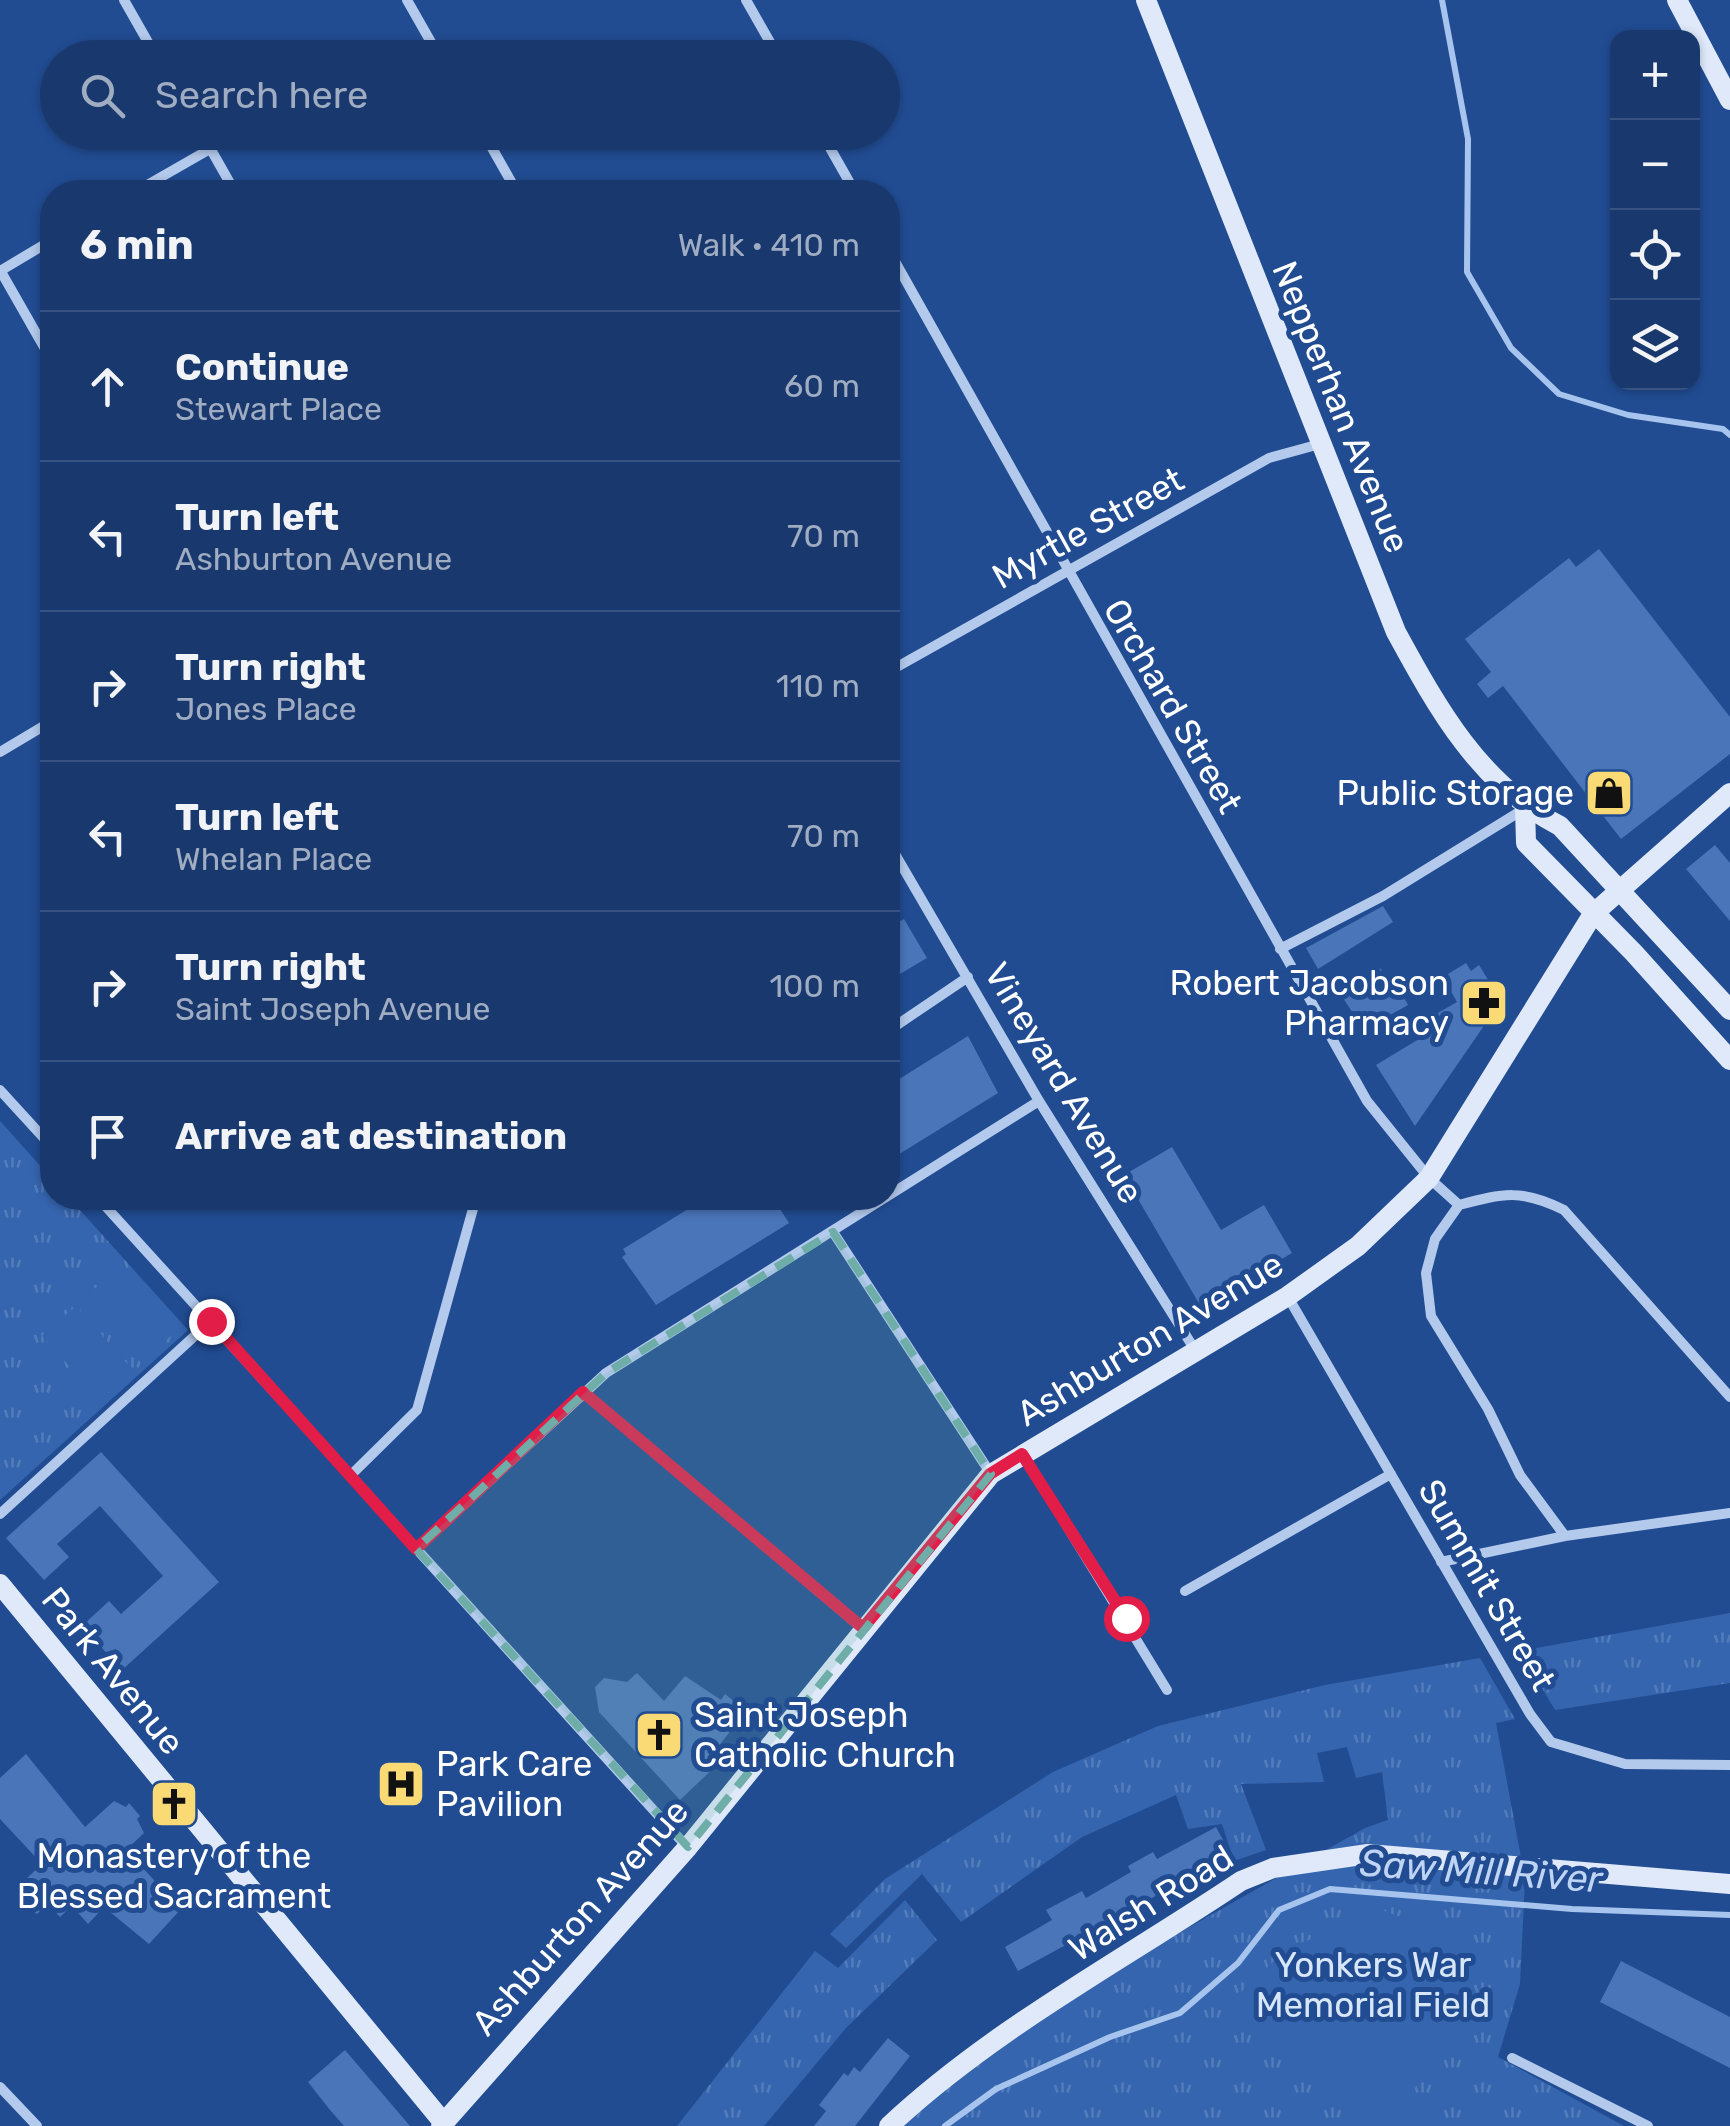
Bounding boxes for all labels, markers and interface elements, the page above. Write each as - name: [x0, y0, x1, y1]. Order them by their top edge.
- map controls: [1610, 30, 1700, 390]
- button: +: [1610, 30, 1700, 120]
- search box: [40, 40, 900, 150]
- icon: search: [75, 68, 130, 123]
- text: Search here: [155, 72, 368, 118]
- button: −: [1610, 120, 1700, 210]
- button: locate: [1610, 210, 1700, 300]
- text: 6 min: [80, 220, 194, 270]
- text: Walk · 410 m: [678, 226, 860, 264]
- street label: Nepperhan Avenue: [1263, 255, 1419, 559]
- button: layers: [1610, 300, 1700, 390]
- text: Continue: [175, 344, 349, 390]
- icon: ahead: [80, 359, 135, 414]
- text: 60 m: [784, 367, 860, 405]
- text: Stewart Place: [175, 390, 382, 428]
- street label: Myrtle Street: [985, 458, 1191, 598]
- text: Turn left: [175, 494, 339, 540]
- icon: left: [80, 509, 135, 564]
- text: 70 m: [787, 517, 860, 555]
- text: Ashburton Avenue: [175, 540, 452, 578]
- street label: Orchard Street: [1095, 592, 1251, 820]
- text: Turn right: [175, 644, 366, 690]
- icon: right: [80, 659, 135, 714]
- text: 110 m: [776, 667, 860, 705]
- text: Jones Place: [175, 690, 357, 728]
- shop icon: Public Storage: [1583, 767, 1635, 819]
- place label: Public Storage: [1336, 772, 1574, 814]
- text: Turn left: [175, 794, 339, 840]
- icon: left: [80, 809, 135, 864]
- text: 70 m: [787, 817, 860, 855]
- text: Whelan Place: [175, 840, 372, 878]
- text: Turn right: [175, 944, 366, 990]
- street label: Vineyard Avenue: [976, 955, 1152, 1211]
- icon: right: [80, 959, 135, 1014]
- place label: Robert Jacobson Pharmacy: [1169, 962, 1449, 1044]
- text: 100 m: [769, 967, 860, 1005]
- pharmacy icon: Robert Jacobson Pharmacy: [1458, 977, 1510, 1029]
- text: Saint Joseph Avenue: [175, 990, 490, 1028]
- icon: arrive: [80, 1109, 135, 1164]
- text: Arrive at destination: [175, 1113, 567, 1159]
- street label: Ashburton Avenue: [1009, 1243, 1291, 1435]
- route end: [189, 1299, 235, 1345]
- street label: Summit Street: [1410, 1472, 1564, 1698]
- street label: Park Avenue: [33, 1579, 193, 1763]
- route start: [1104, 1596, 1150, 1642]
- place label: Saint Joseph Catholic Church: [694, 1694, 956, 1776]
- church icon: Saint Joseph Catholic Church: [633, 1709, 685, 1761]
- place label: Park Care Pavilion: [436, 1743, 592, 1825]
- hospital icon: Park Care Pavilion: [375, 1758, 427, 1810]
- church icon: Monastery of the Blessed Sacrament: [148, 1778, 200, 1830]
- street label: Ashburton Avenue: [463, 1790, 697, 2044]
- place label: Monastery of the Blessed Sacrament: [17, 1835, 331, 1917]
- street label: Walsh Road: [1061, 1836, 1241, 1970]
- water label: Saw Mill River: [1358, 1840, 1605, 1903]
- park label: Yonkers War Memorial Field: [1256, 1944, 1490, 2026]

